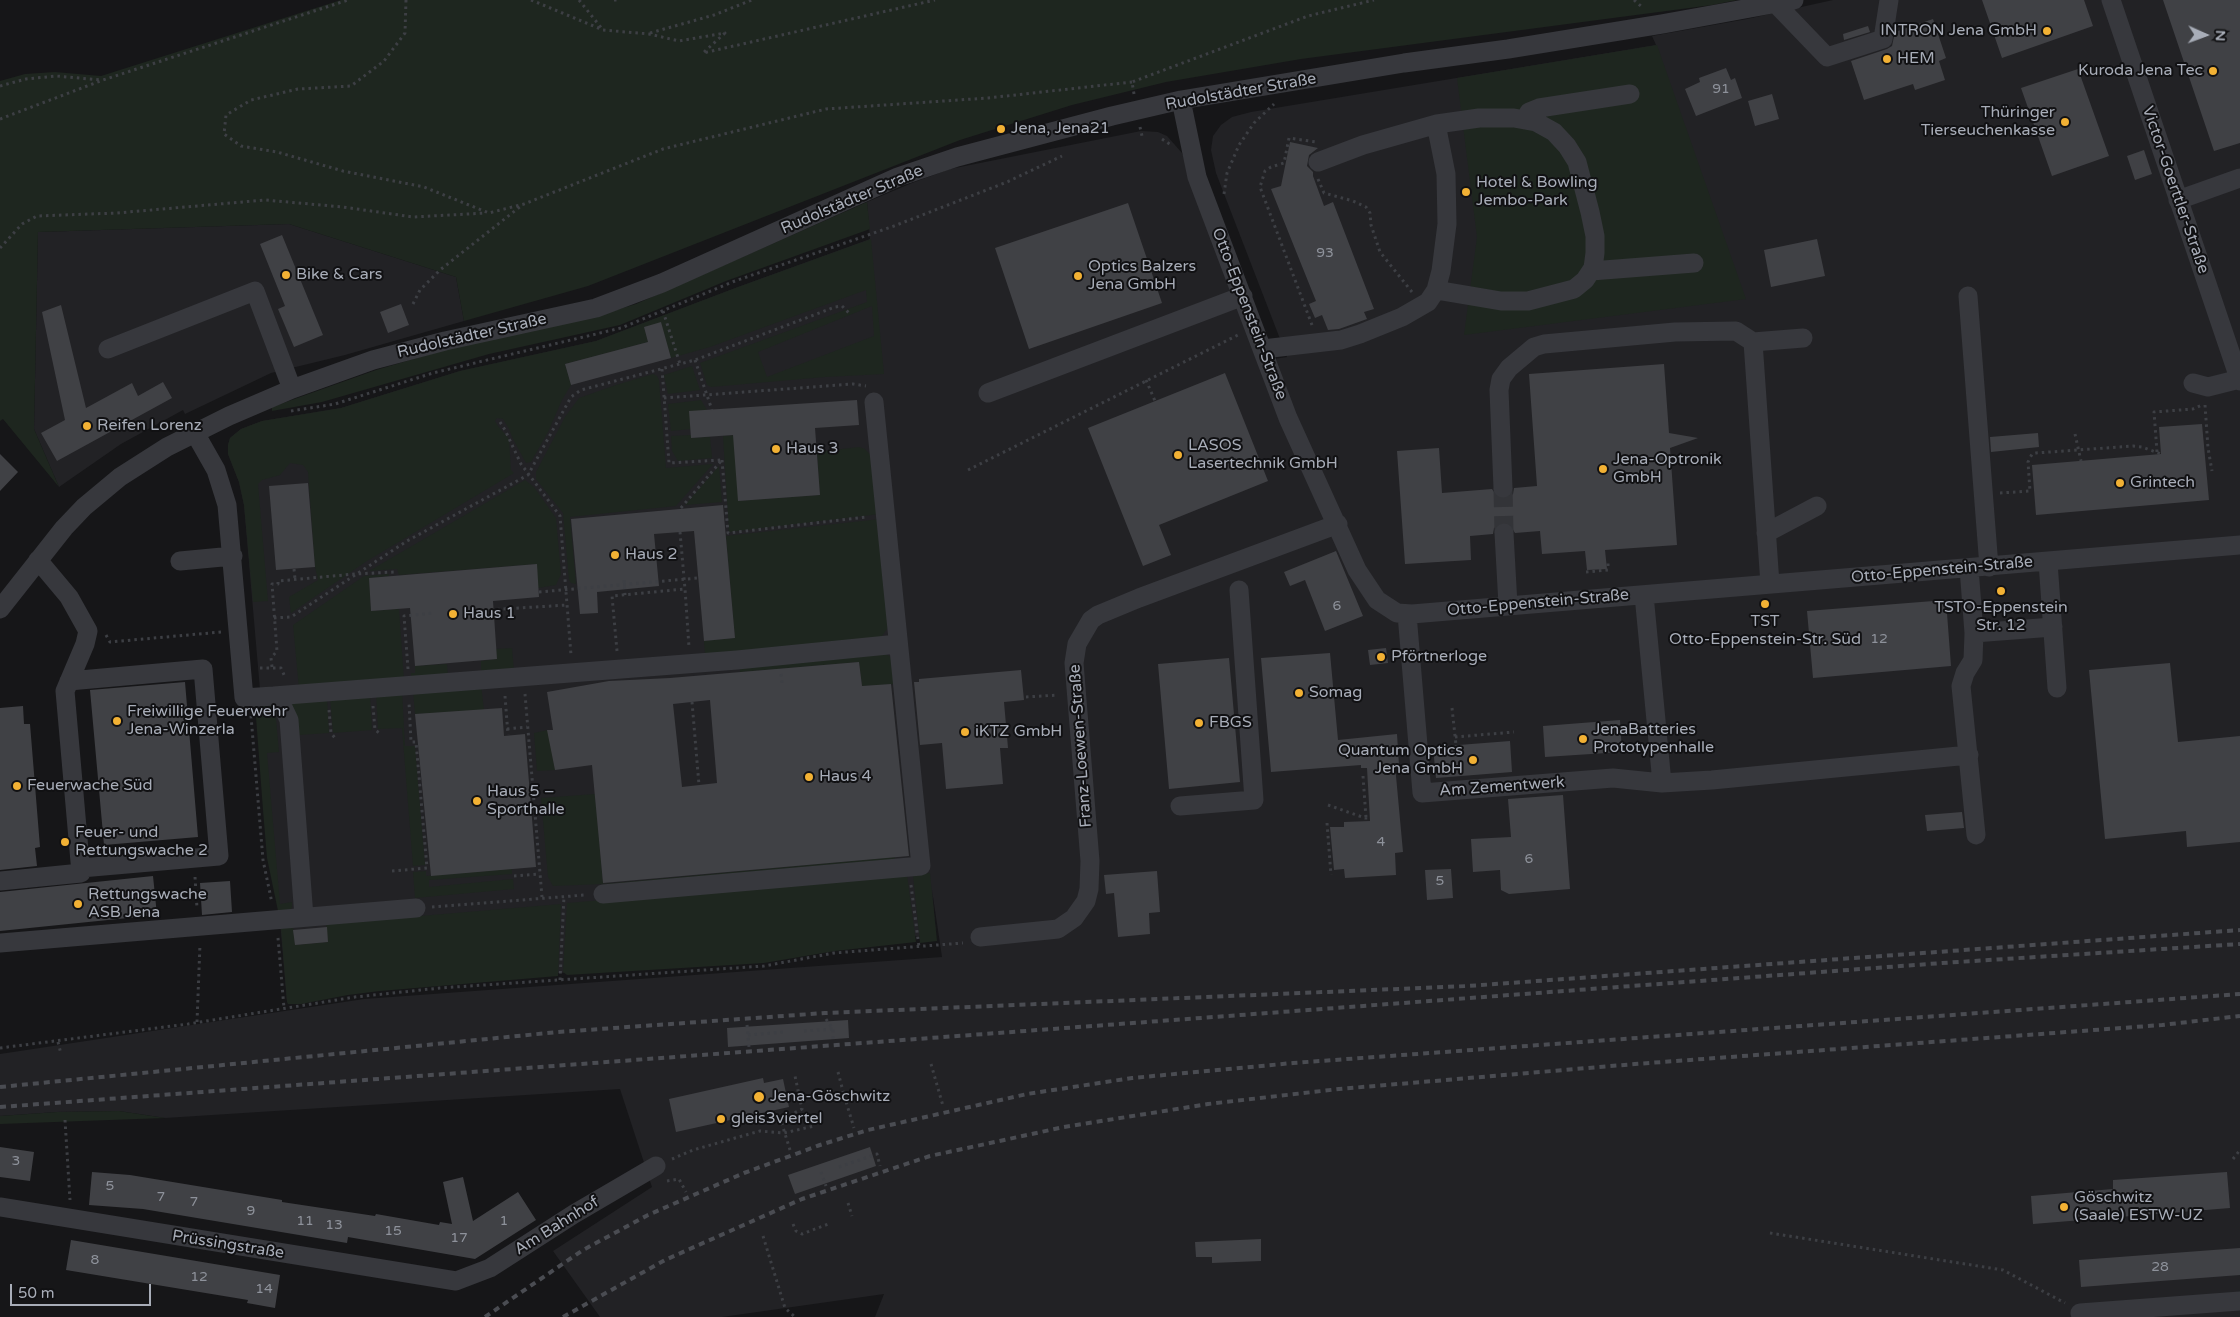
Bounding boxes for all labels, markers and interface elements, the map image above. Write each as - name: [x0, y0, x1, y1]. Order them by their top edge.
- north arrow: [2180, 10, 2230, 60]
- place label: INTRON Jena GmbH: [1880, 21, 2037, 41]
- marker: INTRON Jena GmbH: [2041, 25, 2053, 37]
- text: N: [2212, 30, 2229, 41]
- place label: HEM: [1897, 49, 1935, 69]
- marker: HEM: [1881, 53, 1893, 65]
- place label: Kuroda Jena Tec: [2078, 61, 2203, 81]
- marker: Kuroda Jena Tec: [2207, 65, 2219, 77]
- street label: Rudolstädter Straße: [1164, 69, 1318, 115]
- house number: 91: [1712, 81, 1730, 97]
- place label: Thüringer Tierseuchenkasse: [1921, 103, 2055, 141]
- street label: Victor-Goerttler-Straße: [2137, 104, 2213, 276]
- marker: Thüringer Tierseuchenkasse: [2059, 116, 2071, 128]
- place label: Jena, Jena21: [1011, 119, 1110, 139]
- marker: Jena, Jena21: [995, 123, 1007, 135]
- street label: Rudolstädter Straße: [778, 161, 926, 239]
- place label: Hotel & Bowling Jembo-Park: [1476, 173, 1598, 211]
- marker: Hotel & Bowling Jembo-Park: [1460, 186, 1472, 198]
- street label: Otto-Eppenstein-Straße: [1207, 225, 1291, 403]
- house number: 93: [1316, 245, 1334, 261]
- place label: Optics Balzers Jena GmbH: [1088, 257, 1196, 295]
- place label: Bike & Cars: [296, 265, 383, 285]
- marker: Bike & Cars: [280, 269, 292, 281]
- marker: Optics Balzers Jena GmbH: [1072, 270, 1084, 282]
- street label: Rudolstädter Straße: [395, 309, 549, 363]
- place label: Reifen Lorenz: [97, 416, 202, 436]
- marker: Reifen Lorenz: [81, 420, 93, 432]
- place label: LASOS Lasertechnik GmbH: [1188, 436, 1338, 474]
- place label: Haus 3: [786, 439, 839, 459]
- marker: Haus 3: [770, 443, 782, 455]
- marker: LASOS Lasertechnik GmbH: [1172, 449, 1184, 461]
- place label: Jena-Optronik GmbH: [1613, 450, 1722, 488]
- marker: Jena-Optronik GmbH: [1597, 463, 1609, 475]
- place label: Grintech: [2130, 473, 2195, 493]
- marker: Grintech: [2114, 477, 2126, 489]
- place label: Haus 2: [625, 545, 678, 565]
- marker: Haus 2: [609, 549, 621, 561]
- street label: Otto-Eppenstein-Straße: [1850, 552, 2034, 588]
- street label: Otto-Eppenstein-Straße: [1446, 585, 1630, 621]
- marker: TSTO-Eppenstein Str. 12: [1995, 585, 2007, 597]
- house number: 6: [1333, 598, 1341, 614]
- marker: TST Otto-Eppenstein-Str. Süd: [1759, 598, 1771, 610]
- place label: TSTO-Eppenstein Str. 12: [1934, 598, 2068, 636]
- place label: Haus 1: [463, 604, 516, 624]
- marker: Haus 1: [447, 608, 459, 620]
- place label: TST Otto-Eppenstein-Str. Süd: [1669, 612, 1861, 650]
- house number: 12: [1870, 631, 1888, 647]
- place label: Pförtnerloge: [1391, 647, 1487, 667]
- marker: Pförtnerloge: [1375, 651, 1387, 663]
- street label: Franz-Loewen-Straße: [1066, 664, 1096, 828]
- place label: Somag: [1309, 683, 1362, 703]
- marker: Somag: [1293, 687, 1305, 699]
- place label: Freiwillige Feuerwehr Jena-Winzerla: [127, 702, 288, 740]
- place label: FBGS: [1209, 713, 1252, 733]
- marker: Freiwillige Feuerwehr Jena-Winzerla: [111, 715, 123, 727]
- marker: FBGS: [1193, 717, 1205, 729]
- place label: JenaBatteries Prototypenhalle: [1593, 720, 1714, 758]
- place label: iKTZ GmbH: [975, 722, 1062, 742]
- marker: iKTZ GmbH: [959, 726, 971, 738]
- marker: JenaBatteries Prototypenhalle: [1577, 733, 1589, 745]
- place label: Quantum Optics Jena GmbH: [1338, 741, 1463, 779]
- marker: Quantum Optics Jena GmbH: [1467, 754, 1479, 766]
- place label: Haus 4: [819, 767, 872, 787]
- marker: Haus 4: [803, 771, 815, 783]
- street label: Am Zementwerk: [1439, 773, 1565, 801]
- place label: Feuerwache Süd: [27, 776, 153, 796]
- marker: Feuerwache Süd: [11, 780, 23, 792]
- place label: Haus 5 – Sporthalle: [487, 782, 565, 820]
- marker: Haus 5 – Sporthalle: [471, 795, 483, 807]
- place label: Feuer- und Rettungswache 2: [75, 823, 208, 861]
- house number: 4: [1377, 834, 1385, 850]
- marker: Feuer- und Rettungswache 2: [59, 836, 71, 848]
- house number: 6: [1525, 851, 1533, 867]
- house number: 5: [1436, 873, 1444, 889]
- place label: Rettungswache ASB Jena: [88, 885, 207, 923]
- marker: Rettungswache ASB Jena: [72, 898, 84, 910]
- place label: Jena-Göschwitz: [770, 1087, 890, 1107]
- marker: Jena-Göschwitz: [752, 1090, 766, 1104]
- place label: gleis3viertel: [731, 1109, 823, 1129]
- marker: gleis3viertel: [715, 1113, 727, 1125]
- house number: 3: [12, 1153, 20, 1169]
- house number: 5: [106, 1178, 114, 1194]
- place label: Göschwitz (Saale) ESTW-UZ: [2074, 1188, 2203, 1226]
- house number: 7: [157, 1189, 165, 1205]
- street label: Am Bahnhof: [511, 1192, 603, 1260]
- house number: 7: [190, 1194, 198, 1210]
- marker: Göschwitz (Saale) ESTW-UZ: [2058, 1201, 2070, 1213]
- house number: 9: [247, 1203, 255, 1219]
- house number: 11: [296, 1213, 314, 1229]
- house number: 1: [500, 1213, 508, 1229]
- house number: 13: [325, 1217, 343, 1233]
- house number: 15: [384, 1223, 402, 1239]
- street label: Prüssingstraße: [171, 1227, 285, 1263]
- house number: 17: [450, 1230, 468, 1246]
- house number: 8: [91, 1252, 99, 1268]
- house number: 28: [2151, 1259, 2169, 1275]
- house number: 12: [190, 1269, 208, 1285]
- scale bar: [12, 1274, 154, 1306]
- house number: 14: [255, 1281, 273, 1297]
- text: 50 m: [18, 1284, 55, 1302]

